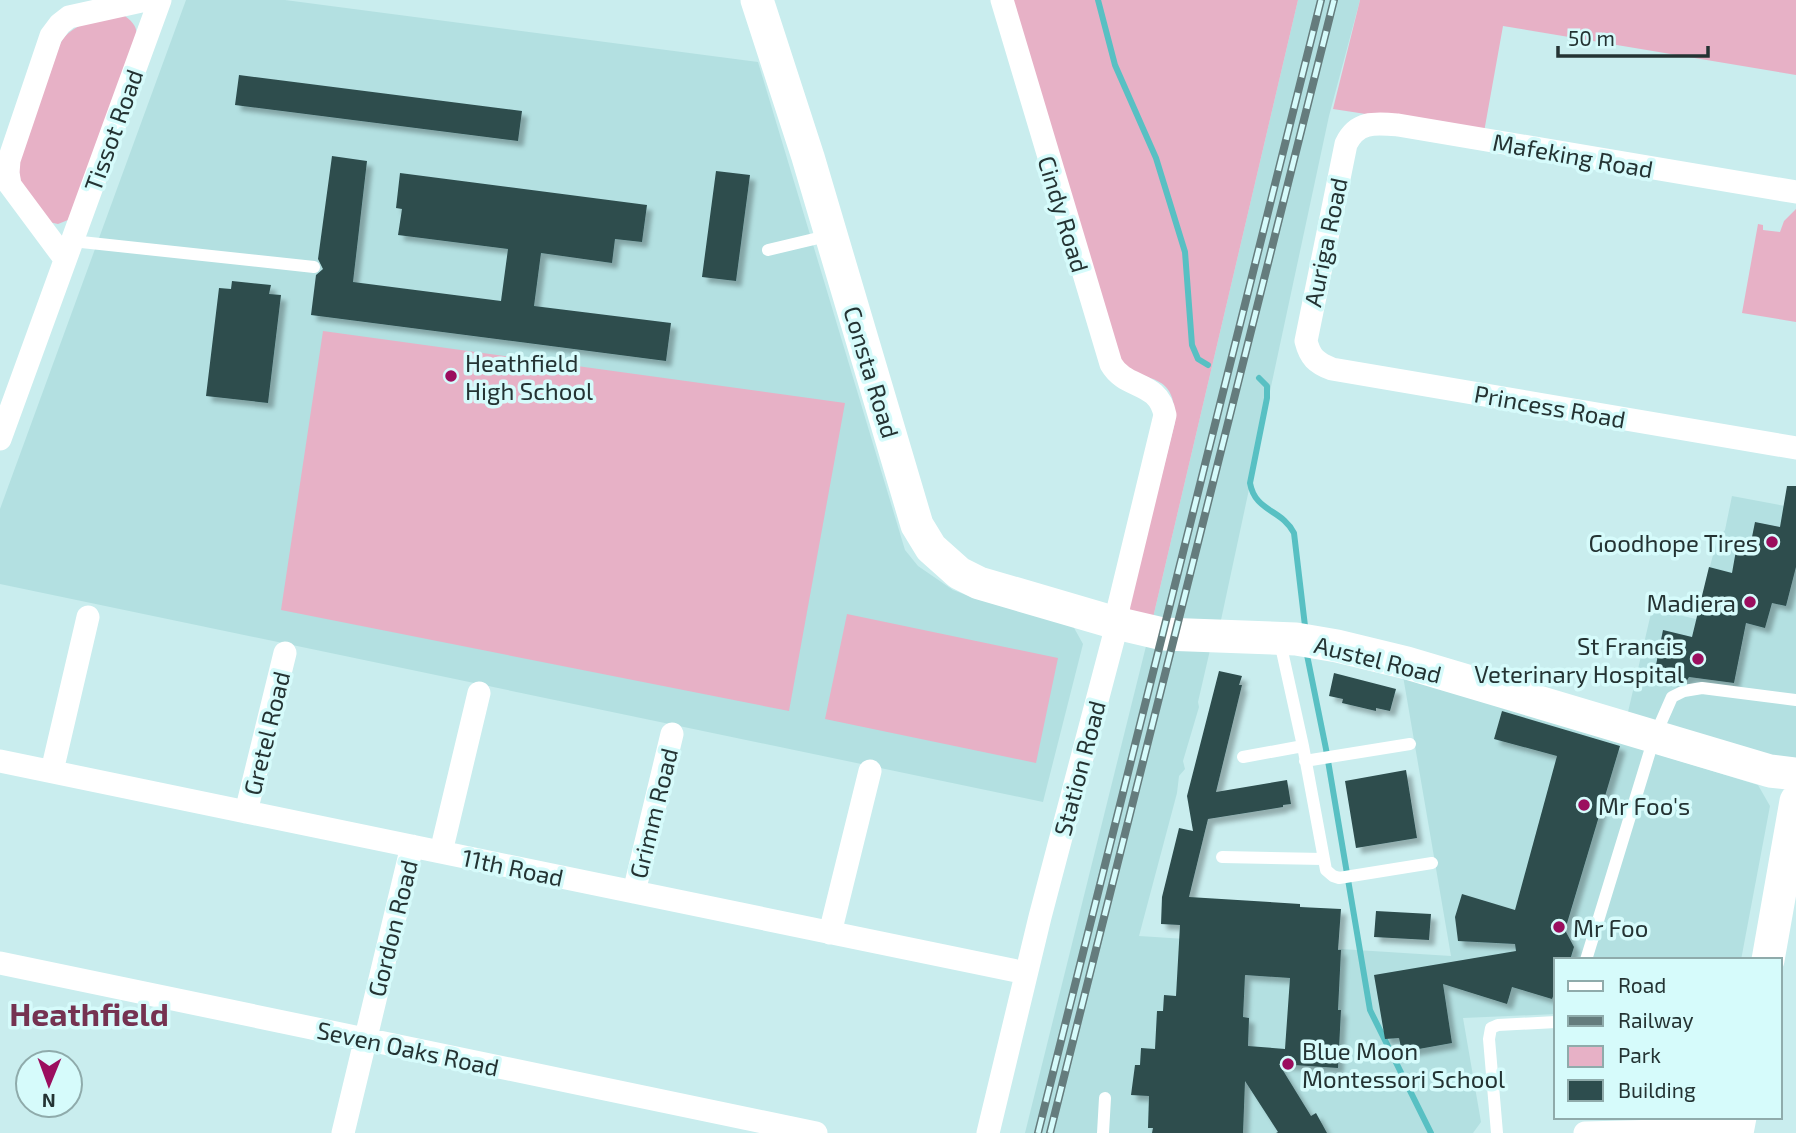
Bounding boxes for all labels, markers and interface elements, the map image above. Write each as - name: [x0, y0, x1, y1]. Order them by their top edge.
- scale bar: [1558, 14, 1708, 58]
- text: 50 m: [1568, 25, 1615, 50]
- street label: Tissot Road: [78, 65, 148, 195]
- street label: Mafeking Road: [1491, 127, 1655, 183]
- street label: Cindy Road: [1033, 152, 1095, 276]
- street label: Auriga Road: [1297, 175, 1353, 309]
- street label: Consta Road: [838, 303, 906, 441]
- place label: Heathfield High School: [465, 348, 593, 405]
- marker: Heathfield High School: [443, 368, 459, 384]
- street label: Princess Road: [1472, 378, 1628, 434]
- place label: Goodhope Tires: [1588, 528, 1758, 557]
- marker: Goodhope Tires: [1764, 534, 1780, 550]
- place label: Madiera: [1646, 588, 1736, 617]
- marker: Madiera: [1742, 594, 1758, 610]
- street label: Austel Road: [1311, 629, 1445, 689]
- place label: St Francis Veterinary Hospital: [1474, 631, 1684, 688]
- marker: St Francis Veterinary Hospital: [1690, 651, 1706, 667]
- street label: Gretel Road: [237, 668, 295, 798]
- street label: Station Road: [1047, 697, 1111, 839]
- street label: Grimm Road: [623, 745, 683, 881]
- place label: Mr Foo's: [1598, 791, 1690, 820]
- marker: Mr Foo's: [1576, 797, 1592, 813]
- street label: 11th Road: [460, 842, 566, 892]
- street label: Gordon Road: [361, 857, 423, 999]
- place label: Mr Foo: [1573, 913, 1648, 942]
- marker: Mr Foo: [1551, 919, 1567, 935]
- legend: [1554, 958, 1782, 1119]
- text: Road: [1618, 972, 1666, 997]
- district label: Heathfield: [9, 994, 169, 1032]
- text: Railway: [1618, 1007, 1694, 1032]
- street label: Seven Oaks Road: [314, 1015, 502, 1081]
- place label: Blue Moon Montessori School: [1302, 1036, 1505, 1093]
- text: Park: [1618, 1042, 1661, 1067]
- north arrow: [14, 1049, 84, 1119]
- marker: Blue Moon Montessori School: [1280, 1056, 1296, 1072]
- text: Building: [1618, 1077, 1696, 1102]
- text: N: [42, 1090, 56, 1113]

